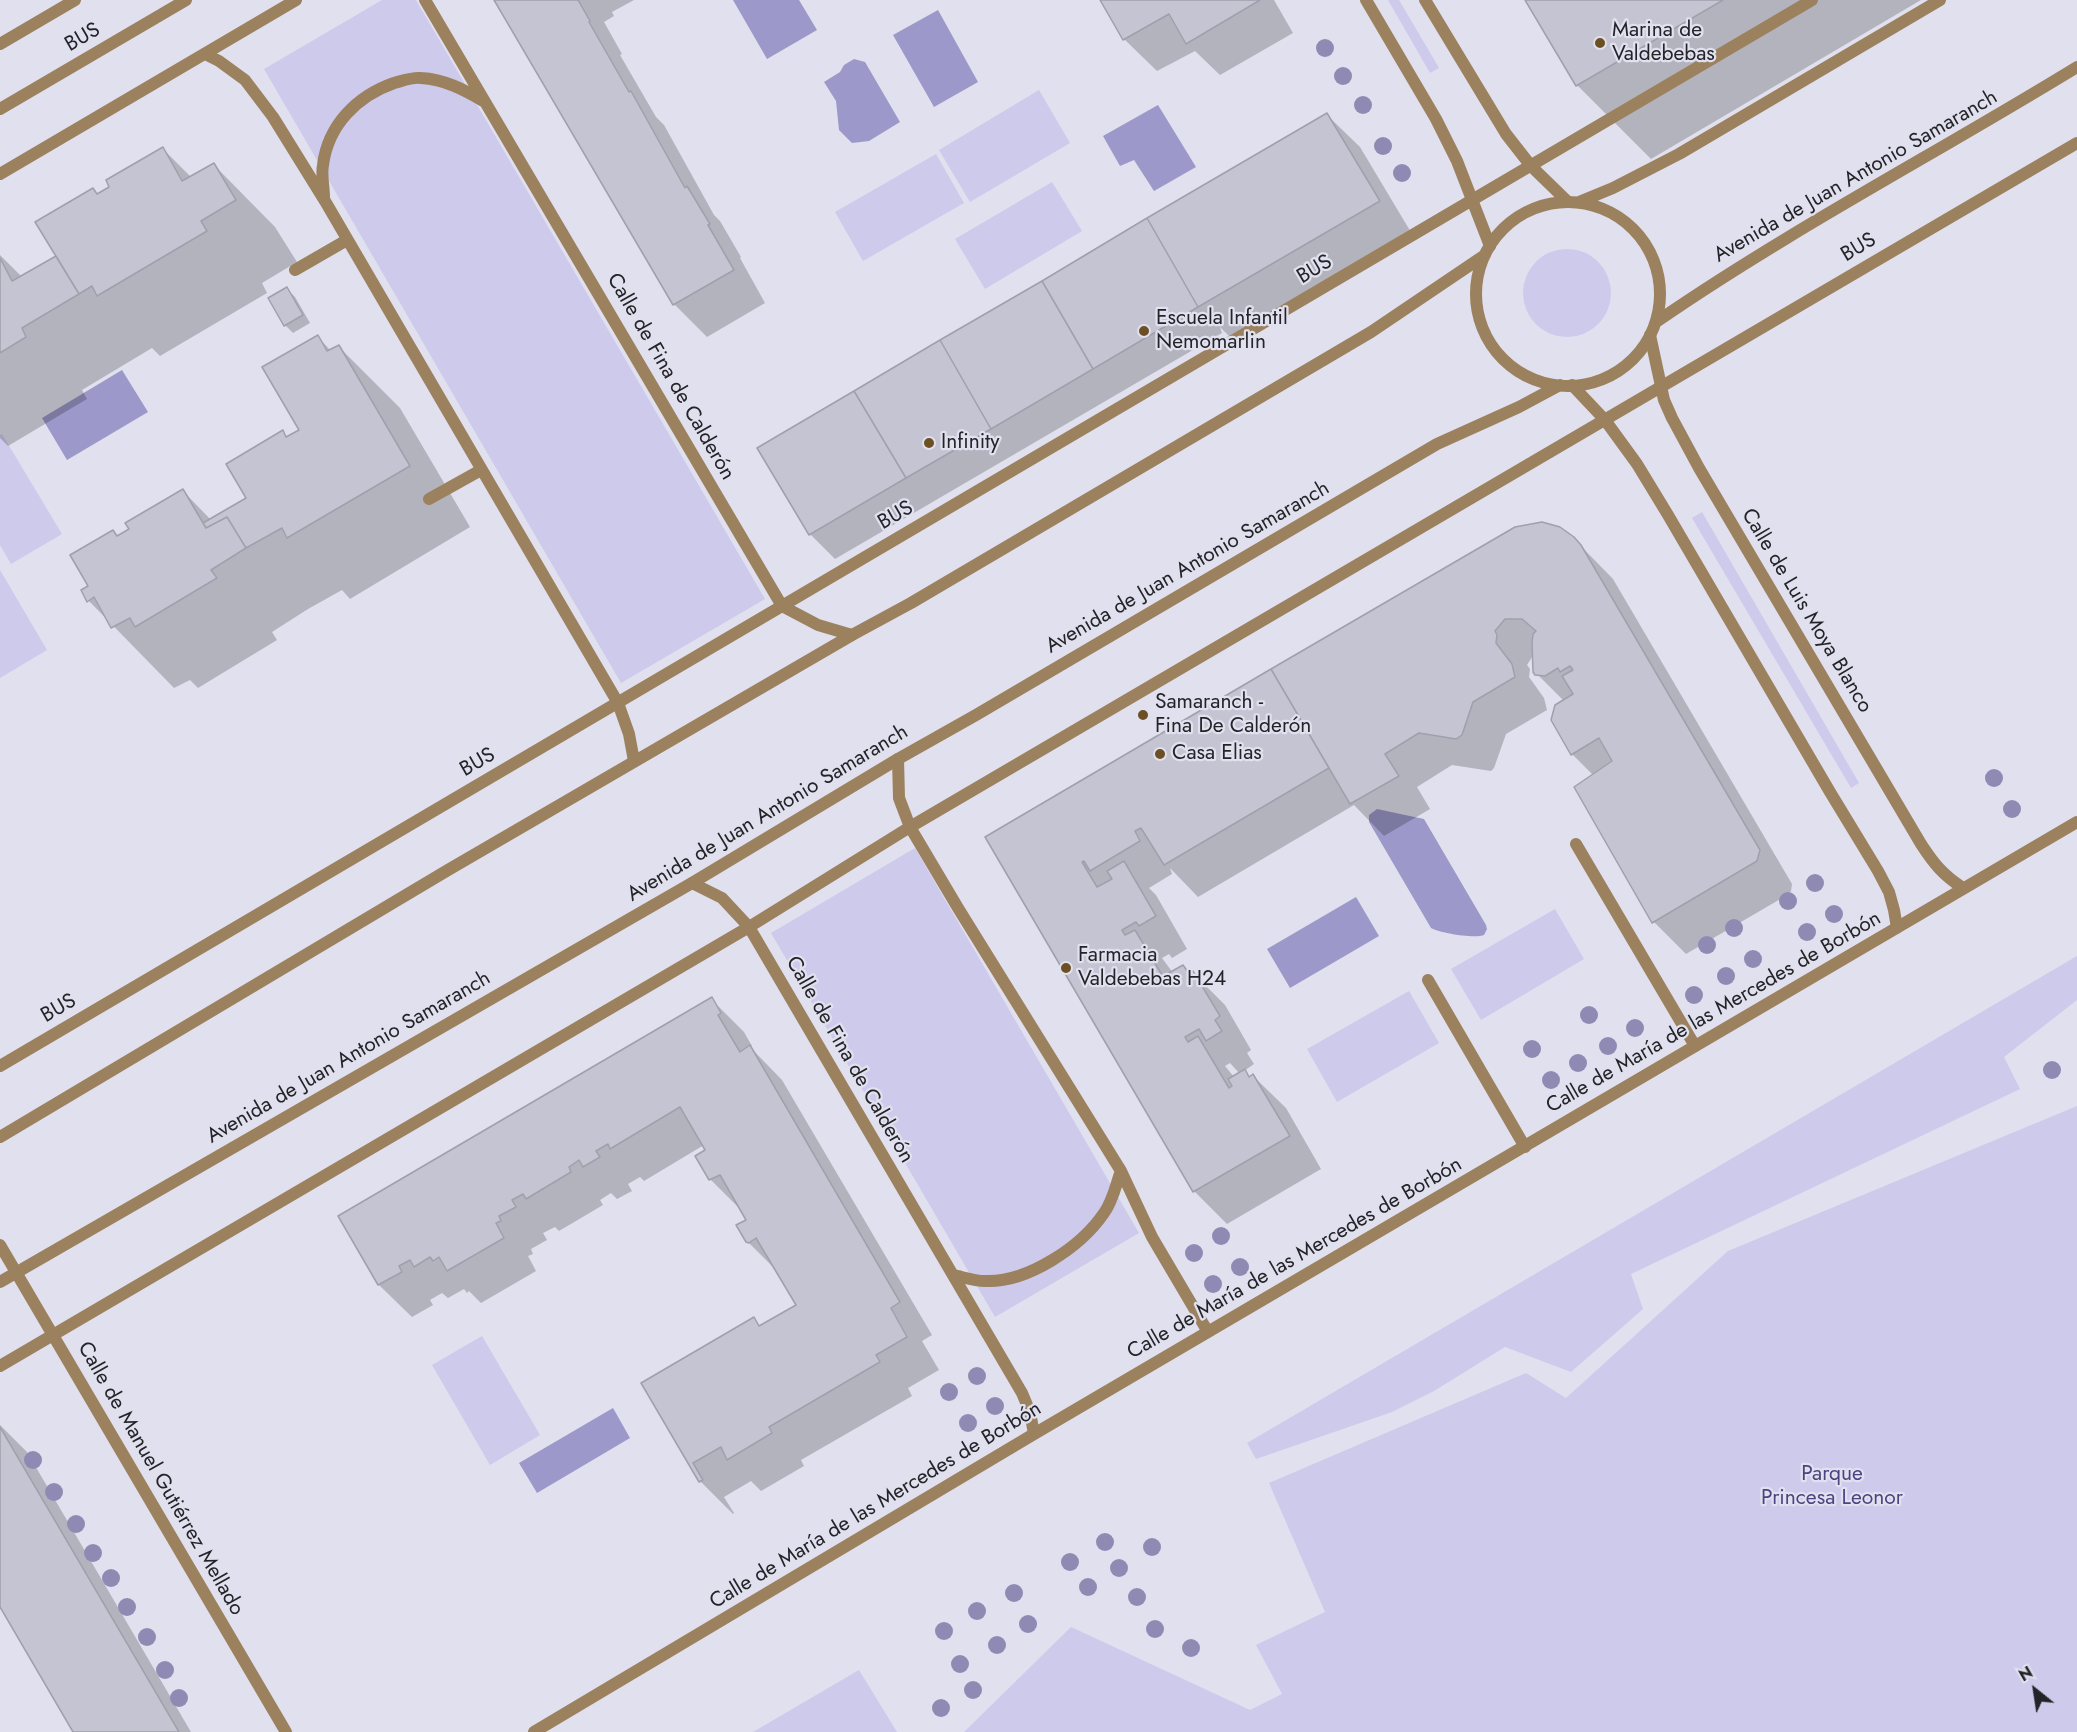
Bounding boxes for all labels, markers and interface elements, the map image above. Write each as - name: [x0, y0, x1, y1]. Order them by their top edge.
- street label: BUS: [61, 18, 105, 58]
- place label: Marina de Valdebebas: [1612, 18, 1715, 68]
- marker: Marina de Valdebebas: [1593, 36, 1607, 50]
- street label: Avenida de Juan Antonio Samaranch: [1710, 85, 2002, 269]
- street label: BUS: [1837, 228, 1881, 268]
- street label: BUS: [1293, 250, 1337, 290]
- street label: Calle de Fina de Calderón: [601, 269, 739, 485]
- place label: Escuela Infantil Nemomarlin: [1156, 306, 1288, 356]
- marker: Escuela Infantil Nemomarlin: [1137, 324, 1151, 338]
- place label: Infinity: [941, 430, 999, 456]
- marker: Infinity: [922, 436, 936, 450]
- street label: Avenida de Juan Antonio Samaranch: [1042, 476, 1334, 660]
- street label: BUS: [874, 496, 918, 536]
- street label: Calle de Luis Moya Blanco: [1735, 504, 1877, 718]
- place label: Samaranch - Fina De Calderón: [1155, 690, 1311, 740]
- marker: Samaranch - Fina De Calderón: [1136, 708, 1150, 722]
- street label: Avenida de Juan Antonio Samaranch: [623, 720, 913, 908]
- place label: Casa Elias: [1172, 741, 1262, 767]
- street label: BUS: [456, 743, 500, 783]
- marker: Casa Elias: [1153, 747, 1167, 761]
- street label: Calle de María de las Mercedes de Borbón: [1542, 907, 1886, 1119]
- place label: Farmacia Valdebebas H24: [1078, 943, 1226, 993]
- street label: Calle de Fina de Calderón: [780, 952, 918, 1168]
- marker: Farmacia Valdebebas H24: [1059, 961, 1073, 975]
- street label: Avenida de Juan Antonio Samaranch: [203, 966, 495, 1150]
- street label: BUS: [37, 989, 81, 1029]
- street label: Calle de María de las Mercedes de Borbón: [1123, 1153, 1467, 1365]
- street label: Calle de Manuel Gutiérrez Mellado: [71, 1338, 249, 1620]
- street label: Calle de María de las Mercedes de Borbón: [706, 1397, 1046, 1615]
- park label: Parque Princesa Leonor: [1761, 1462, 1903, 1512]
- north arrow: [2005, 1660, 2065, 1720]
- text: N: [2014, 1661, 2037, 1687]

